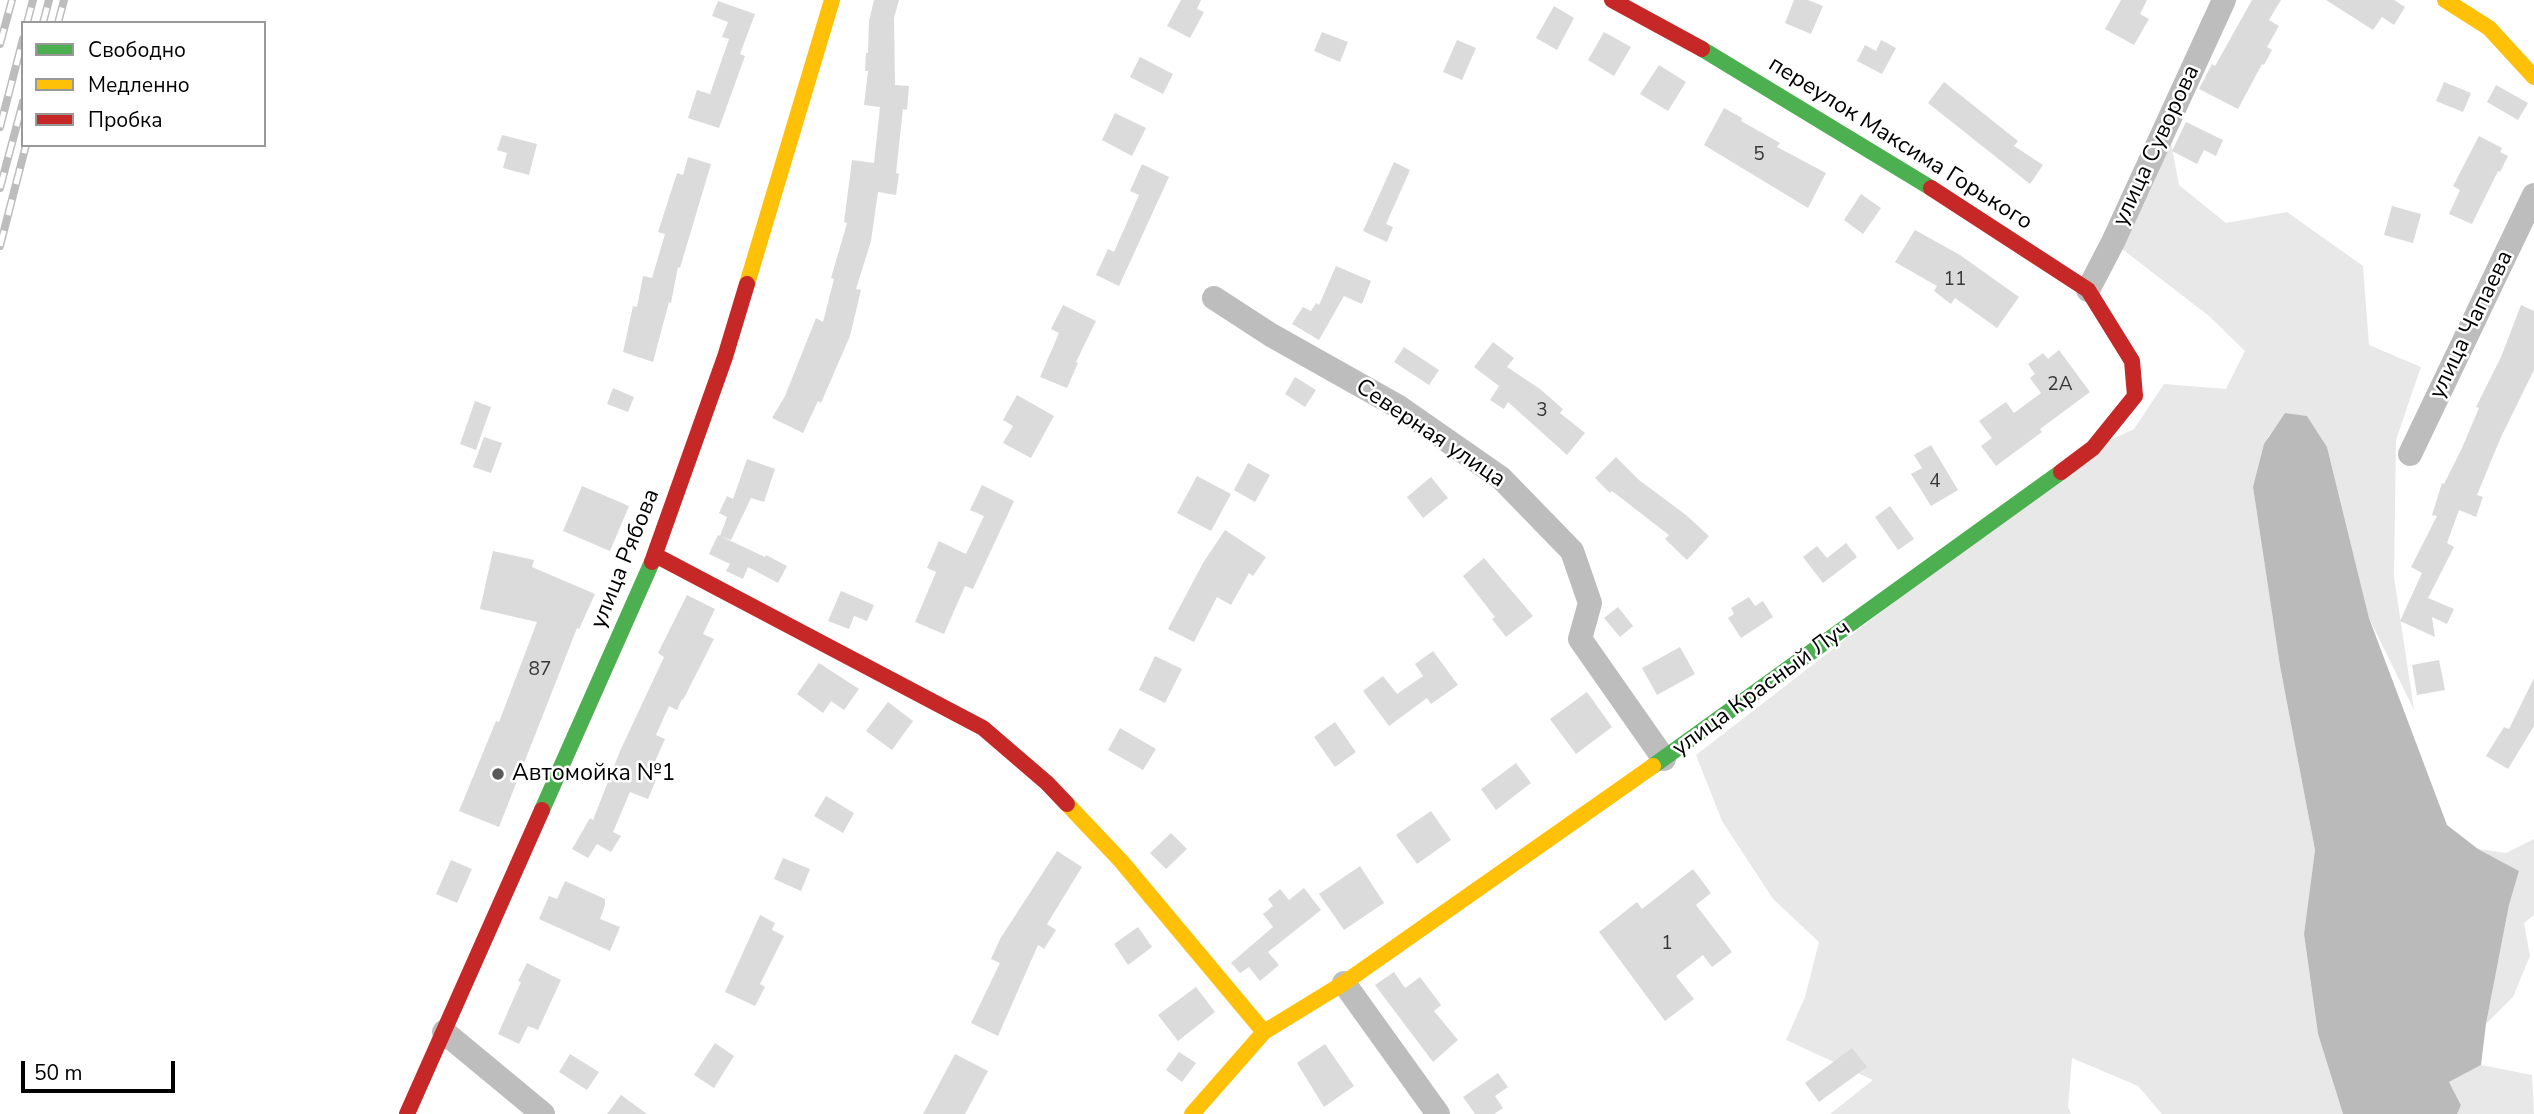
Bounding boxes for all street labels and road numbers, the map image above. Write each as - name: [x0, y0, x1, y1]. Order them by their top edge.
- street label: переулок Максима Горького: [1763, 51, 2037, 237]
- street label: улица Суворова: [2108, 61, 2206, 231]
- street label: улица Чапаева: [2424, 246, 2520, 404]
- street label: Северная улица: [1350, 374, 1510, 494]
- street label: улица Рябова: [585, 485, 667, 633]
- street label: улица Красный Луч: [1668, 615, 1856, 763]

